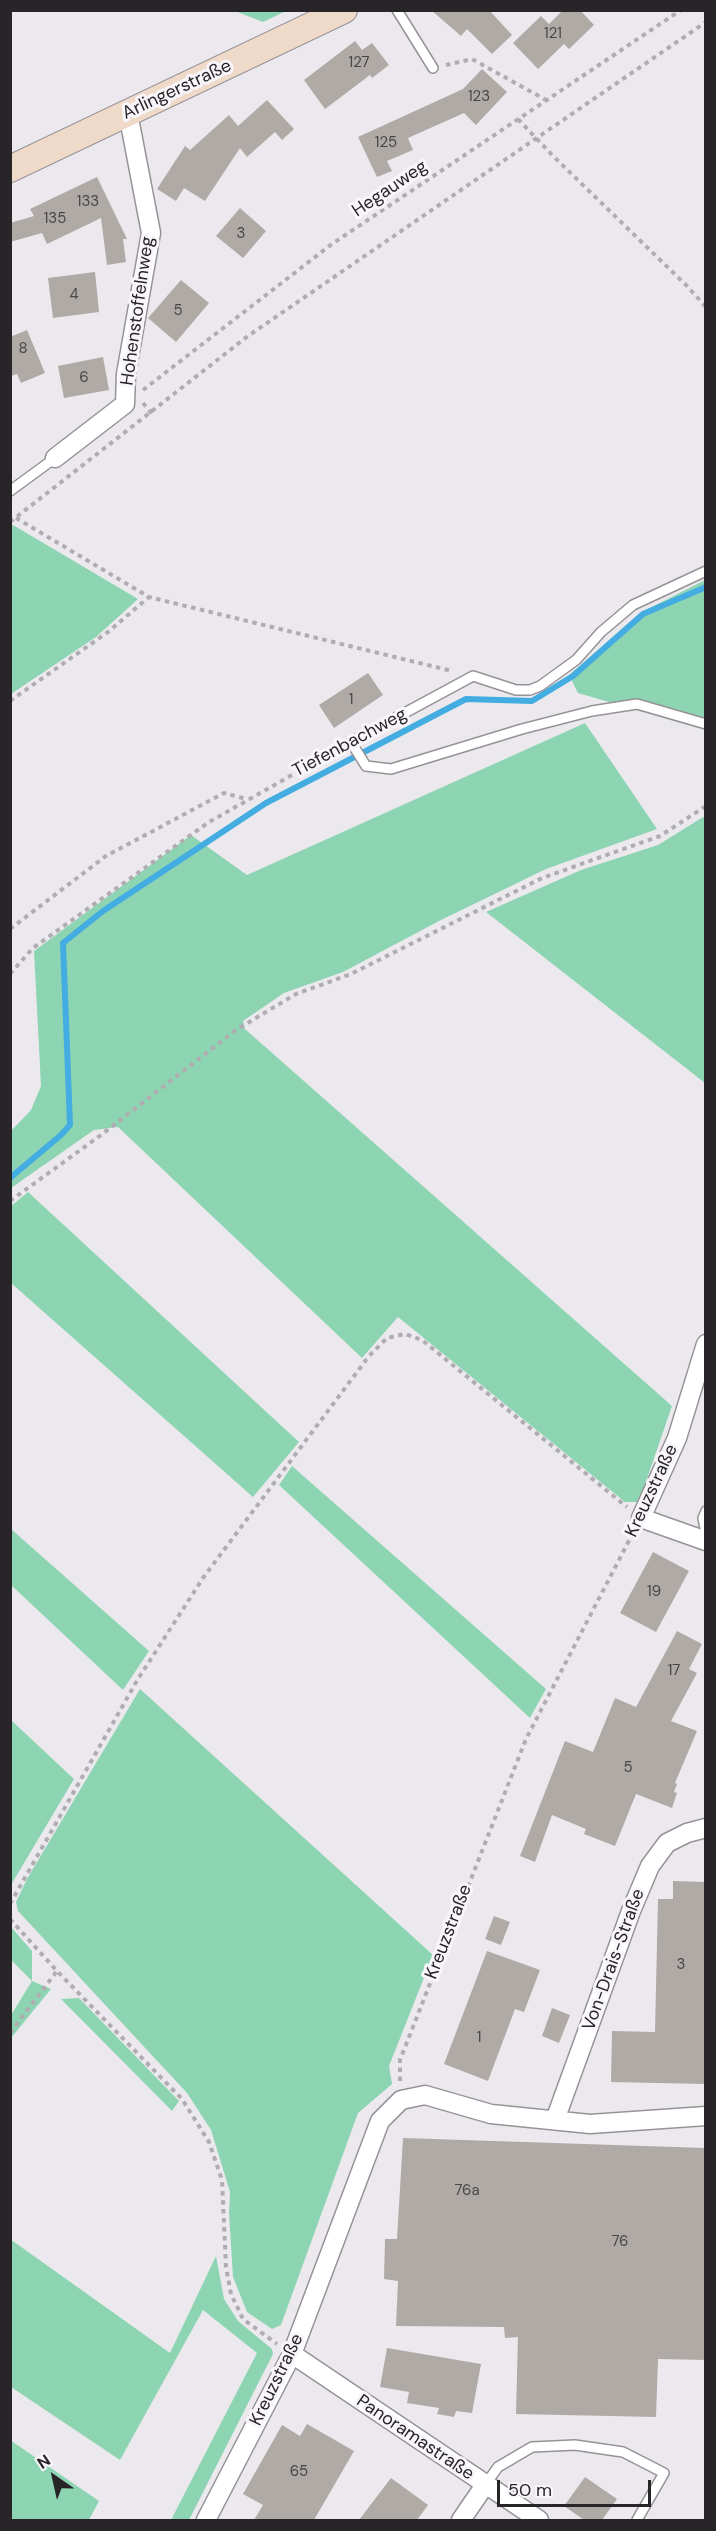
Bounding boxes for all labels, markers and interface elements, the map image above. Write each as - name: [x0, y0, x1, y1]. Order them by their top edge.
- house number: 121: [544, 25, 562, 43]
- house number: 127: [348, 54, 370, 72]
- street label: Arlingerstraße: [119, 55, 235, 125]
- house number: 123: [468, 88, 490, 106]
- house number: 125: [375, 134, 397, 152]
- street label: Hegauweg: [348, 156, 432, 222]
- house number: 133: [77, 193, 99, 211]
- house number: 135: [44, 210, 66, 228]
- house number: 3: [237, 225, 245, 243]
- street label: Hohenstoffelnweg: [117, 235, 159, 387]
- house number: 4: [69, 286, 79, 304]
- house number: 5: [173, 302, 183, 320]
- house number: 8: [18, 340, 28, 358]
- house number: 6: [79, 369, 89, 387]
- house number: 1: [349, 691, 353, 709]
- street label: Tiefenbachweg: [289, 704, 411, 782]
- street label: Kreuzstraße: [621, 1441, 683, 1541]
- house number: 19: [647, 1583, 661, 1601]
- house number: 17: [668, 1662, 680, 1680]
- house number: 5: [623, 1759, 633, 1777]
- street label: Kreuzstraße: [421, 1882, 477, 1982]
- street label: Von-Drais-Straße: [578, 1886, 650, 2034]
- house number: 3: [677, 1956, 685, 1974]
- house number: 1: [477, 2029, 481, 2047]
- house number: 76a: [454, 2182, 480, 2200]
- house number: 76: [611, 2233, 629, 2251]
- street label: Kreuzstraße: [245, 2330, 309, 2430]
- street label: Panoramastraße: [352, 2391, 478, 2485]
- north arrow: [24, 2447, 84, 2507]
- text: N: [33, 2450, 54, 2474]
- house number: 65: [290, 2463, 308, 2481]
- scale bar: [500, 2468, 654, 2506]
- text: 50 m: [508, 2478, 552, 2502]

